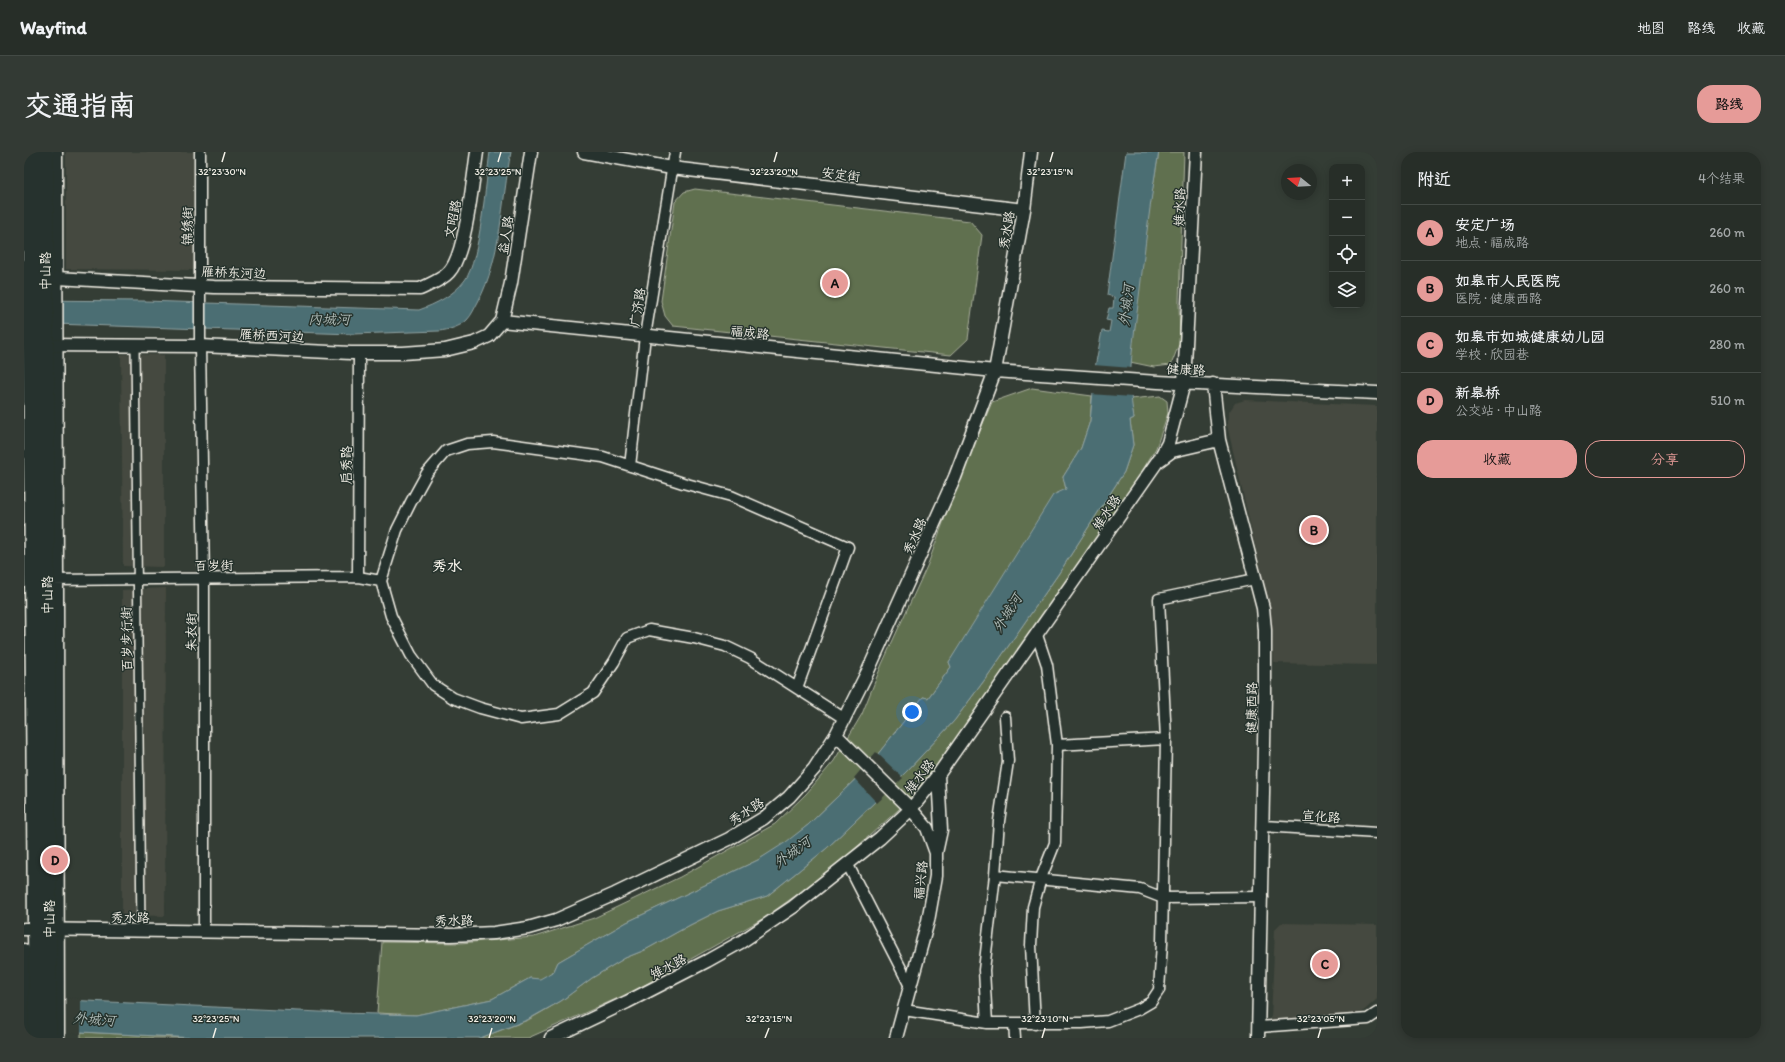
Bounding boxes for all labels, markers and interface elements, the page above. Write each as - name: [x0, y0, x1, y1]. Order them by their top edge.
- text: Wayfind: [20, 16, 87, 39]
- text: 地图: [1637, 20, 1665, 37]
- text: 路线: [1687, 20, 1715, 37]
- text: 收藏: [1737, 20, 1765, 37]
- button: 路线: [1697, 85, 1761, 123]
- text: 交通指南: [24, 88, 136, 122]
- north arrow: [1281, 164, 1317, 200]
- map controls: [1329, 164, 1365, 308]
- button: +: [1329, 164, 1365, 200]
- text: 32°23'30"N: [198, 165, 246, 178]
- text: 32°23'25"N: [474, 165, 522, 178]
- text: 32°23'20"N: [750, 165, 798, 178]
- street label: 安定街: [821, 165, 861, 184]
- text: 32°23'15"N: [1027, 165, 1074, 178]
- text: 附近: [1417, 169, 1451, 189]
- text: 4个结果: [1698, 171, 1745, 186]
- street label: 雉水路: [1171, 187, 1188, 227]
- street label: 文昭路: [441, 199, 464, 240]
- button: −: [1329, 200, 1365, 236]
- street label: 锦绣街: [180, 206, 195, 246]
- street label: 秀水路: [996, 210, 1017, 251]
- street label: 益人路: [495, 215, 516, 256]
- text: 安定广场: [1455, 216, 1515, 234]
- text: A: [1426, 225, 1434, 240]
- text: 260 m: [1709, 225, 1745, 240]
- text: 地点 · 福成路: [1455, 235, 1529, 250]
- button: locate: [1329, 236, 1365, 272]
- street label: 中山路: [38, 251, 53, 291]
- street label: 雁桥东河边: [201, 264, 267, 281]
- pin: A: [822, 268, 848, 298]
- button: layers: [1329, 272, 1365, 308]
- text: 如皋市人民医院: [1455, 272, 1560, 290]
- water label: 外城河: [1116, 281, 1138, 327]
- text: B: [1426, 281, 1434, 296]
- text: 260 m: [1709, 281, 1745, 296]
- street label: 广济路: [627, 287, 648, 328]
- text: 医院 · 健康西路: [1455, 291, 1542, 306]
- water label: 内城河: [308, 311, 352, 328]
- street label: 福成路: [730, 323, 770, 342]
- street label: 雁桥西河边: [239, 326, 305, 345]
- text: 如皋市如城健康幼儿园: [1455, 328, 1605, 346]
- text: C: [1426, 337, 1434, 352]
- text: 280 m: [1709, 337, 1745, 352]
- text: 学校 · 欣园巷: [1455, 347, 1529, 362]
- street label: 健康路: [1166, 361, 1206, 378]
- text: 新皋桥: [1455, 384, 1500, 402]
- text: D: [1426, 393, 1434, 408]
- text: 510 m: [1710, 393, 1745, 408]
- text: 公交站 · 中山路: [1455, 403, 1542, 418]
- button: 收藏: [1417, 440, 1577, 478]
- button: 分享: [1585, 440, 1745, 478]
- street label: 启秀路: [339, 445, 354, 485]
- street label: 雉水路: [1089, 492, 1124, 533]
- street label: 秀水路: [900, 515, 929, 557]
- pin: B: [1301, 515, 1327, 545]
- district label: 秀水: [432, 557, 462, 575]
- street label: 百岁街: [194, 558, 234, 573]
- street label: 中山路: [40, 575, 55, 615]
- water label: 外城河: [989, 589, 1027, 636]
- street label: 百岁步行街: [118, 606, 135, 672]
- street label: 朱衣街: [184, 612, 199, 652]
- street label: 健康西路: [1244, 682, 1259, 734]
- your location: [902, 702, 922, 722]
- street label: 雉水路: [901, 756, 937, 796]
- street label: 秀水路: [726, 795, 767, 828]
- street label: 宣化路: [1301, 808, 1341, 825]
- water label: 外城河: [770, 832, 816, 872]
- pin: D: [42, 845, 68, 875]
- street label: 福兴路: [911, 860, 930, 900]
- street label: 中山路: [42, 899, 57, 939]
- street label: 秀水路: [110, 910, 150, 925]
- street label: 秀水路: [434, 913, 474, 928]
- pin: C: [1312, 949, 1338, 979]
- street label: 雉水路: [647, 951, 689, 982]
- water label: 外城河: [72, 1010, 118, 1030]
- text: 32°23'25"N: [192, 1012, 240, 1025]
- text: 32°23'20"N: [468, 1012, 516, 1025]
- text: 32°23'15"N: [746, 1012, 793, 1025]
- text: 32°23'10"N: [1021, 1012, 1069, 1025]
- text: 32°23'05"N: [1297, 1012, 1345, 1025]

